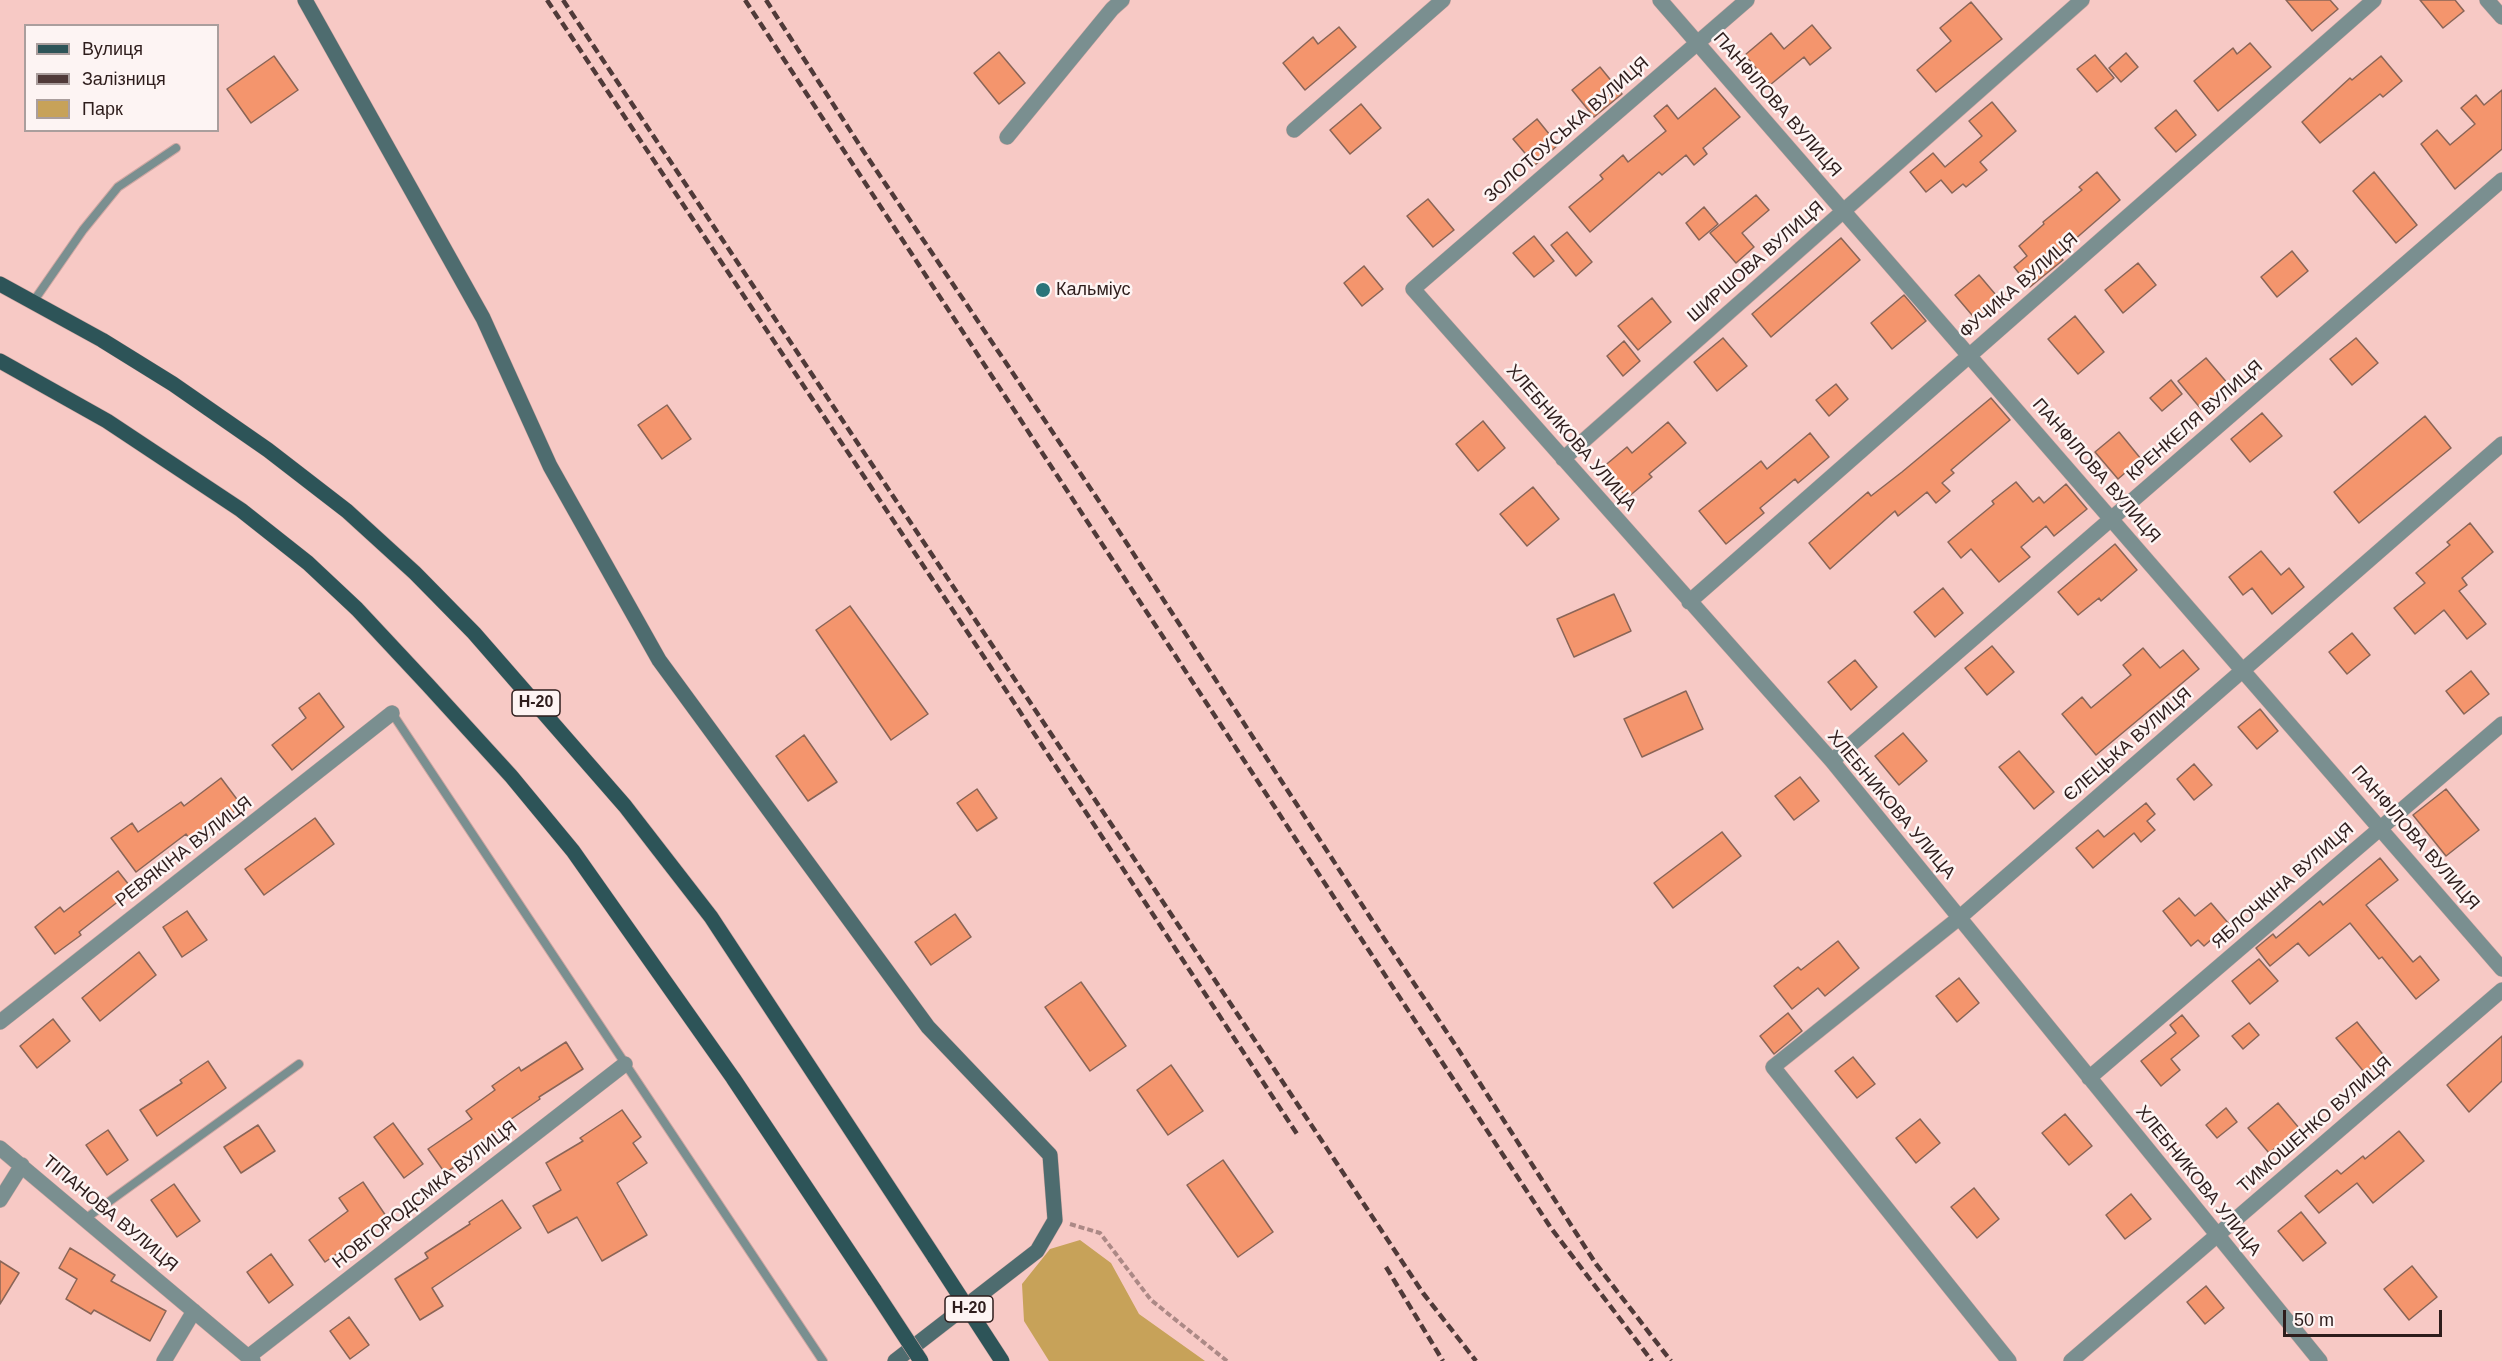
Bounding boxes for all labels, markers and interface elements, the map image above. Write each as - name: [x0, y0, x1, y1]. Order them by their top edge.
- legend: [24, 24, 219, 132]
- street label: ПАНФІЛОВА ВУЛИЦЯ: [1708, 28, 1846, 182]
- text: Вулиця: [82, 39, 143, 59]
- street label: ЗОЛОТОУСЬКА ВУЛИЦЯ: [1480, 53, 1654, 207]
- text: Залізниця: [82, 69, 166, 89]
- text: Парк: [82, 99, 123, 119]
- street label: ШИРШОВА ВУЛИЦЯ: [1683, 197, 1829, 327]
- street label: ФУЧИКА ВУЛИЦЯ: [1955, 229, 2083, 343]
- place label: Кальміус: [1056, 279, 1131, 301]
- marker: Кальміус: [1034, 281, 1052, 299]
- street label: КРЕНКЕЛЯ ВУЛИЦЯ: [2123, 356, 2267, 486]
- street label: ХЛЕБНИКОВА УЛИЦА: [1501, 360, 1641, 516]
- street label: ПАНФІЛОВА ВУЛИЦЯ: [2027, 394, 2165, 548]
- street label: ЄЛЕЦЬКА ВУЛИЦЯ: [2060, 683, 2196, 807]
- road number: Н-20: [512, 690, 560, 716]
- street label: ХЛЕБНИКОВА УЛИЦА: [1823, 726, 1959, 884]
- street label: ПАНФІЛОВА ВУЛИЦЯ: [2346, 761, 2484, 915]
- street label: РЕВЯКIНА ВУЛИЦЯ: [111, 792, 257, 912]
- street label: ЯБЛОЧКІНА ВУЛИЦЯ: [2208, 818, 2358, 954]
- street label: ТИМОШЕНКО ВУЛИЦЯ: [2234, 1052, 2396, 1198]
- street label: ХЛЕБНИКОВА УЛИЦА: [2131, 1101, 2265, 1261]
- street label: НОВГОРОДСMКА ВУЛИЦЯ: [329, 1116, 521, 1274]
- street label: ТІПАНОВА ВУЛИЦЯ: [38, 1151, 182, 1277]
- road number: Н-20: [945, 1296, 993, 1322]
- scale bar: [2286, 1298, 2445, 1336]
- text: 50 m: [2294, 1310, 2334, 1330]

